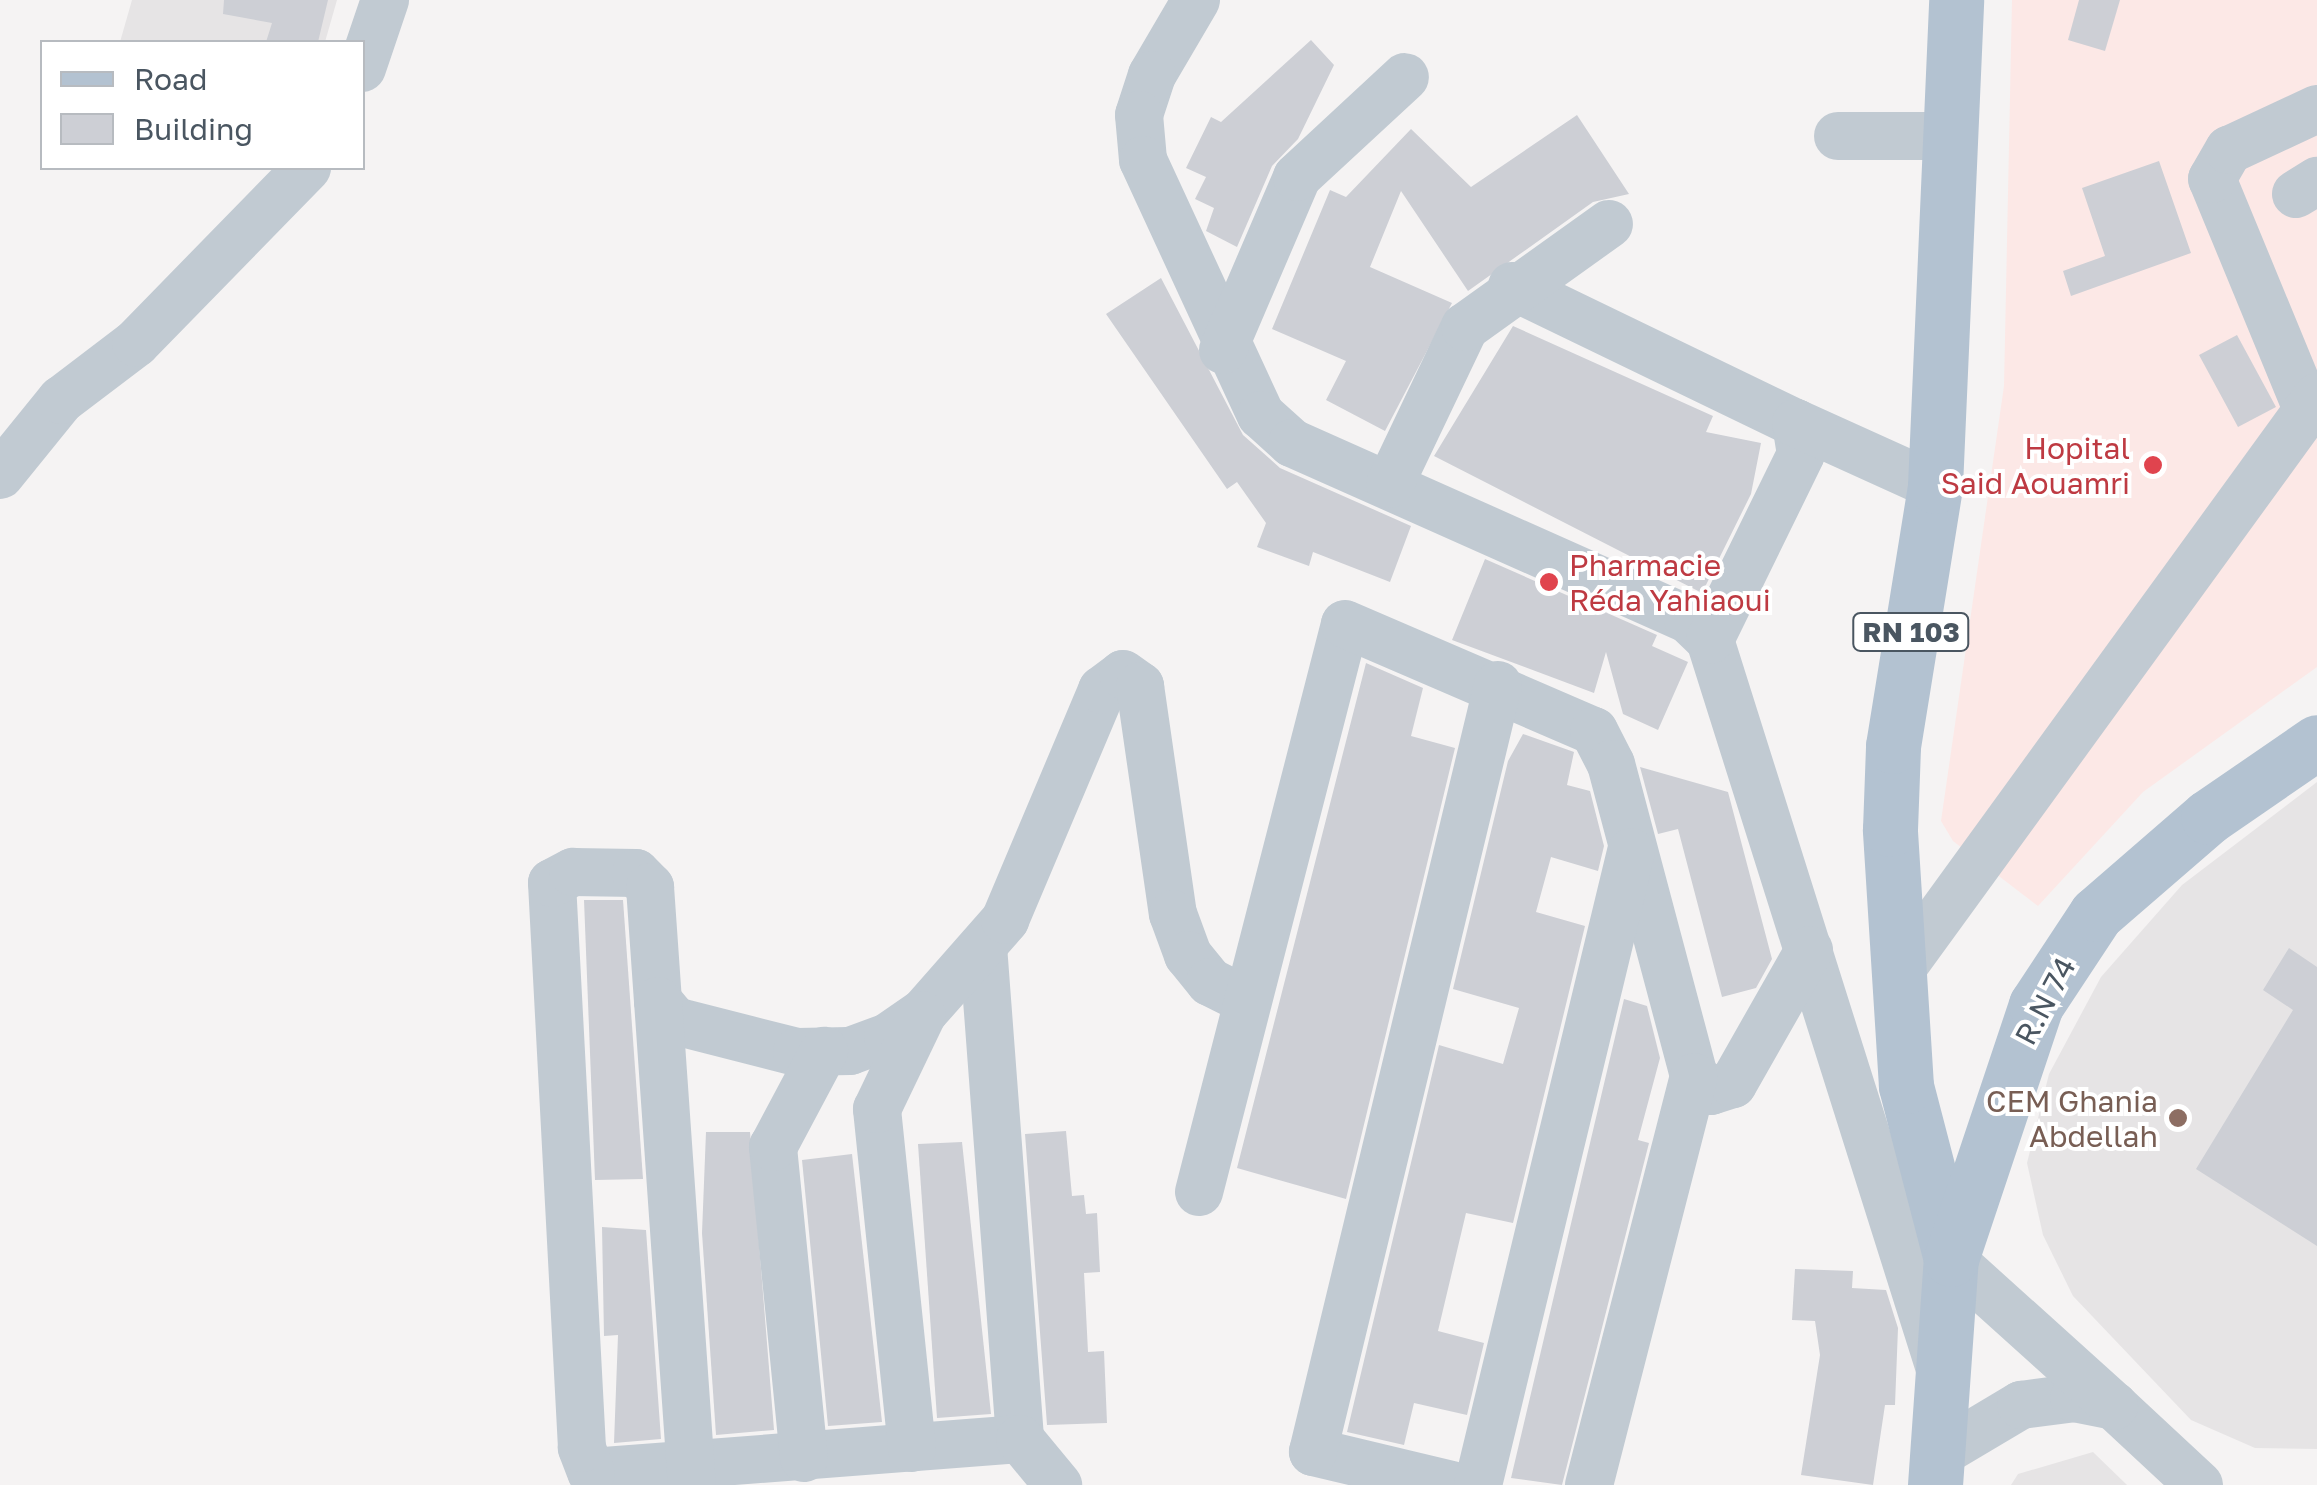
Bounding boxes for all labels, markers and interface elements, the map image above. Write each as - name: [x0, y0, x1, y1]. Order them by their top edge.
- legend: [40, 40, 365, 170]
- text: Road: [134, 61, 208, 97]
- text: Building: [134, 111, 253, 147]
- place label: Hopital Said Aouamri: [1941, 430, 2130, 500]
- marker: Hopital Said Aouamri: [2140, 452, 2166, 478]
- place label: Pharmacie Réda Yahiaoui: [1569, 547, 1771, 618]
- marker: Pharmacie Réda Yahiaoui: [1538, 571, 1560, 593]
- road number: RN 103: [1851, 609, 1971, 655]
- street label: R.N 74: [2007, 951, 2083, 1051]
- place label: CEM Ghania Abdellah: [1986, 1083, 2158, 1154]
- marker: CEM Ghania Abdellah: [2167, 1107, 2189, 1129]

